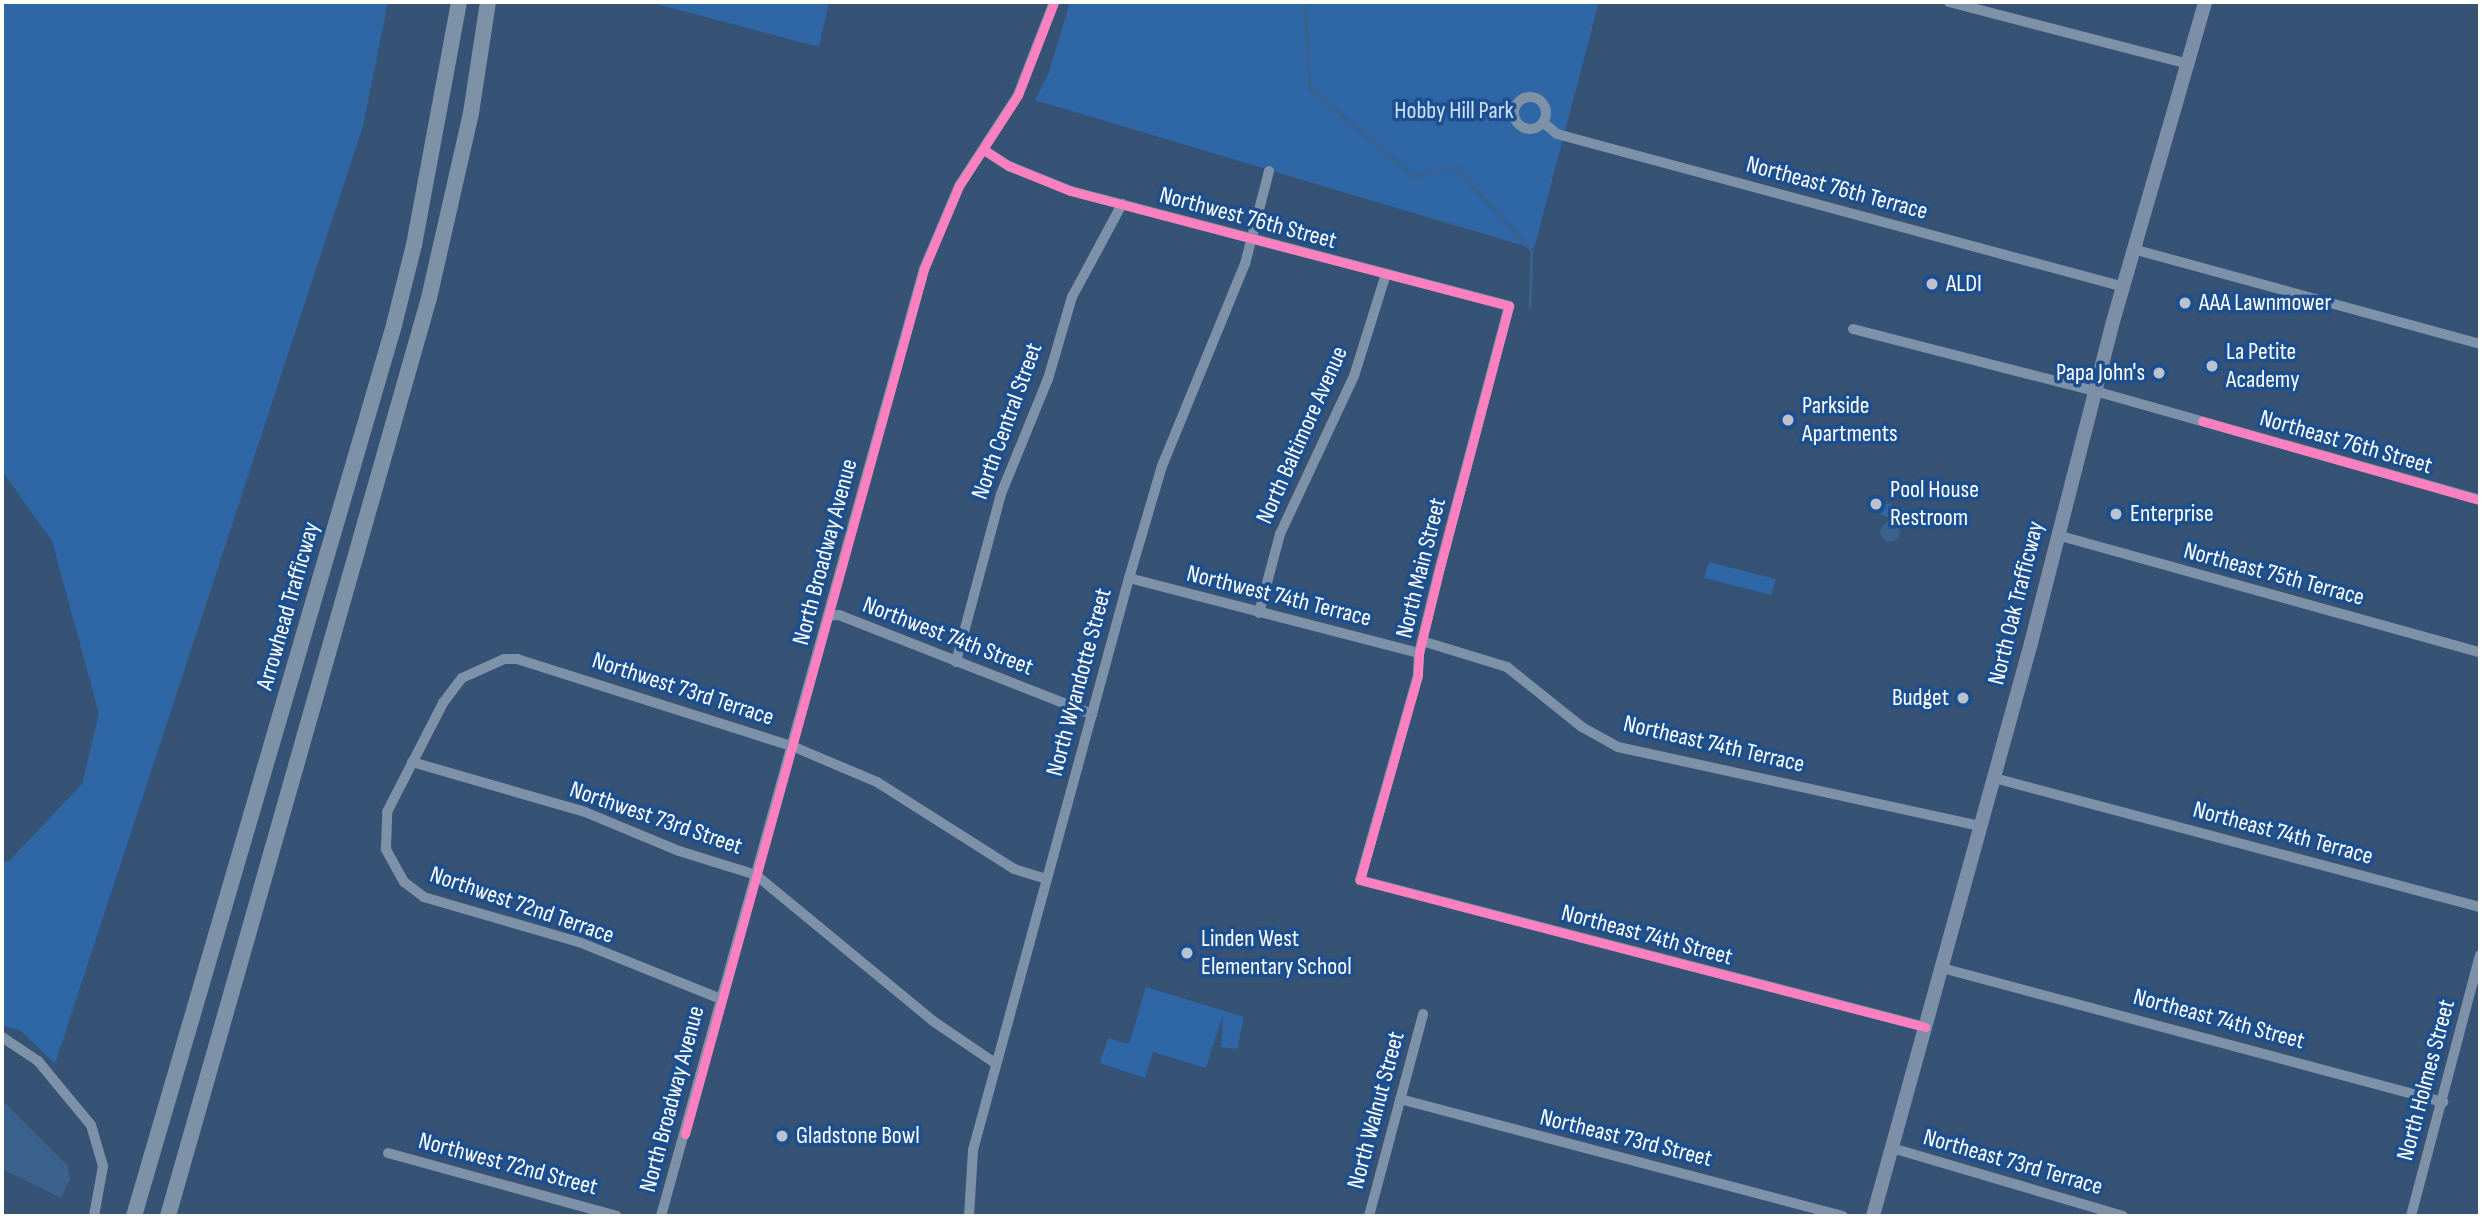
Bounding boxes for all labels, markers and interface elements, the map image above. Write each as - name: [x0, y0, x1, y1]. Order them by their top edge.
- park label: Hobby Hill Park: [1394, 97, 1514, 125]
- street label: Northeast 76th Terrace: [1743, 150, 1931, 226]
- street label: Northwest 76th Street: [1156, 181, 1340, 255]
- place label: ALDI: [1946, 270, 1982, 298]
- marker: ALDI: [1924, 276, 1940, 292]
- place label: AAA Lawnmower: [2199, 289, 2331, 317]
- marker: AAA Lawnmower: [2177, 295, 2193, 311]
- place label: La Petite Academy: [2226, 338, 2299, 394]
- street label: North Central Street: [965, 339, 1049, 503]
- street label: North Baltimore Avenue: [1250, 342, 1354, 528]
- marker: La Petite Academy: [2204, 358, 2220, 374]
- place label: Papa John's: [2056, 359, 2145, 387]
- marker: Papa John's: [2151, 365, 2167, 381]
- place label: Parkside Apartments: [1802, 392, 1898, 448]
- street label: Northeast 76th Street: [2257, 404, 2435, 480]
- marker: Parkside Apartments: [1780, 412, 1796, 428]
- street label: North Broadway Avenue: [786, 456, 864, 648]
- place label: Pool House Restroom: [1890, 476, 1979, 532]
- street label: North Main Street: [1390, 495, 1452, 641]
- marker: Pool House Restroom: [1868, 496, 1884, 512]
- place label: Enterprise: [2130, 500, 2214, 528]
- marker: Enterprise: [2108, 506, 2124, 522]
- street label: North Oak Trafficway: [1982, 518, 2050, 688]
- street label: Arrowhead Trafficway: [250, 519, 326, 693]
- street label: Northeast 75th Terrace: [2181, 536, 2367, 612]
- street label: Northwest 74th Terrace: [1184, 559, 1374, 633]
- street label: North Wyandotte Street: [1040, 585, 1118, 779]
- street label: Northwest 74th Street: [859, 590, 1037, 682]
- street label: Northwest 73rd Terrace: [589, 646, 777, 732]
- place label: Budget: [1892, 684, 1949, 712]
- marker: Budget: [1955, 690, 1971, 706]
- street label: Northeast 74th Terrace: [1621, 709, 1807, 779]
- street label: Northwest 73rd Street: [566, 775, 746, 861]
- street label: Northeast 74th Terrace: [2190, 795, 2376, 871]
- street label: Northwest 72nd Terrace: [426, 860, 618, 950]
- street label: Northeast 74th Street: [1558, 898, 1736, 972]
- place label: Linden West Elementary School: [1201, 925, 1352, 981]
- marker: Linden West Elementary School: [1179, 945, 1195, 961]
- street label: Northeast 74th Street: [2130, 982, 2308, 1056]
- street label: North Holmes Street: [2391, 996, 2461, 1164]
- street label: North Broadway Avenue: [633, 1003, 711, 1195]
- street label: North Walnut Street: [1341, 1028, 1411, 1192]
- street label: Northeast 73rd Street: [1537, 1103, 1715, 1173]
- place label: Gladstone Bowl: [796, 1122, 920, 1150]
- street label: Northeast 73rd Terrace: [1920, 1123, 2106, 1201]
- street label: Northwest 72nd Street: [415, 1126, 601, 1202]
- marker: Gladstone Bowl: [774, 1128, 790, 1144]

